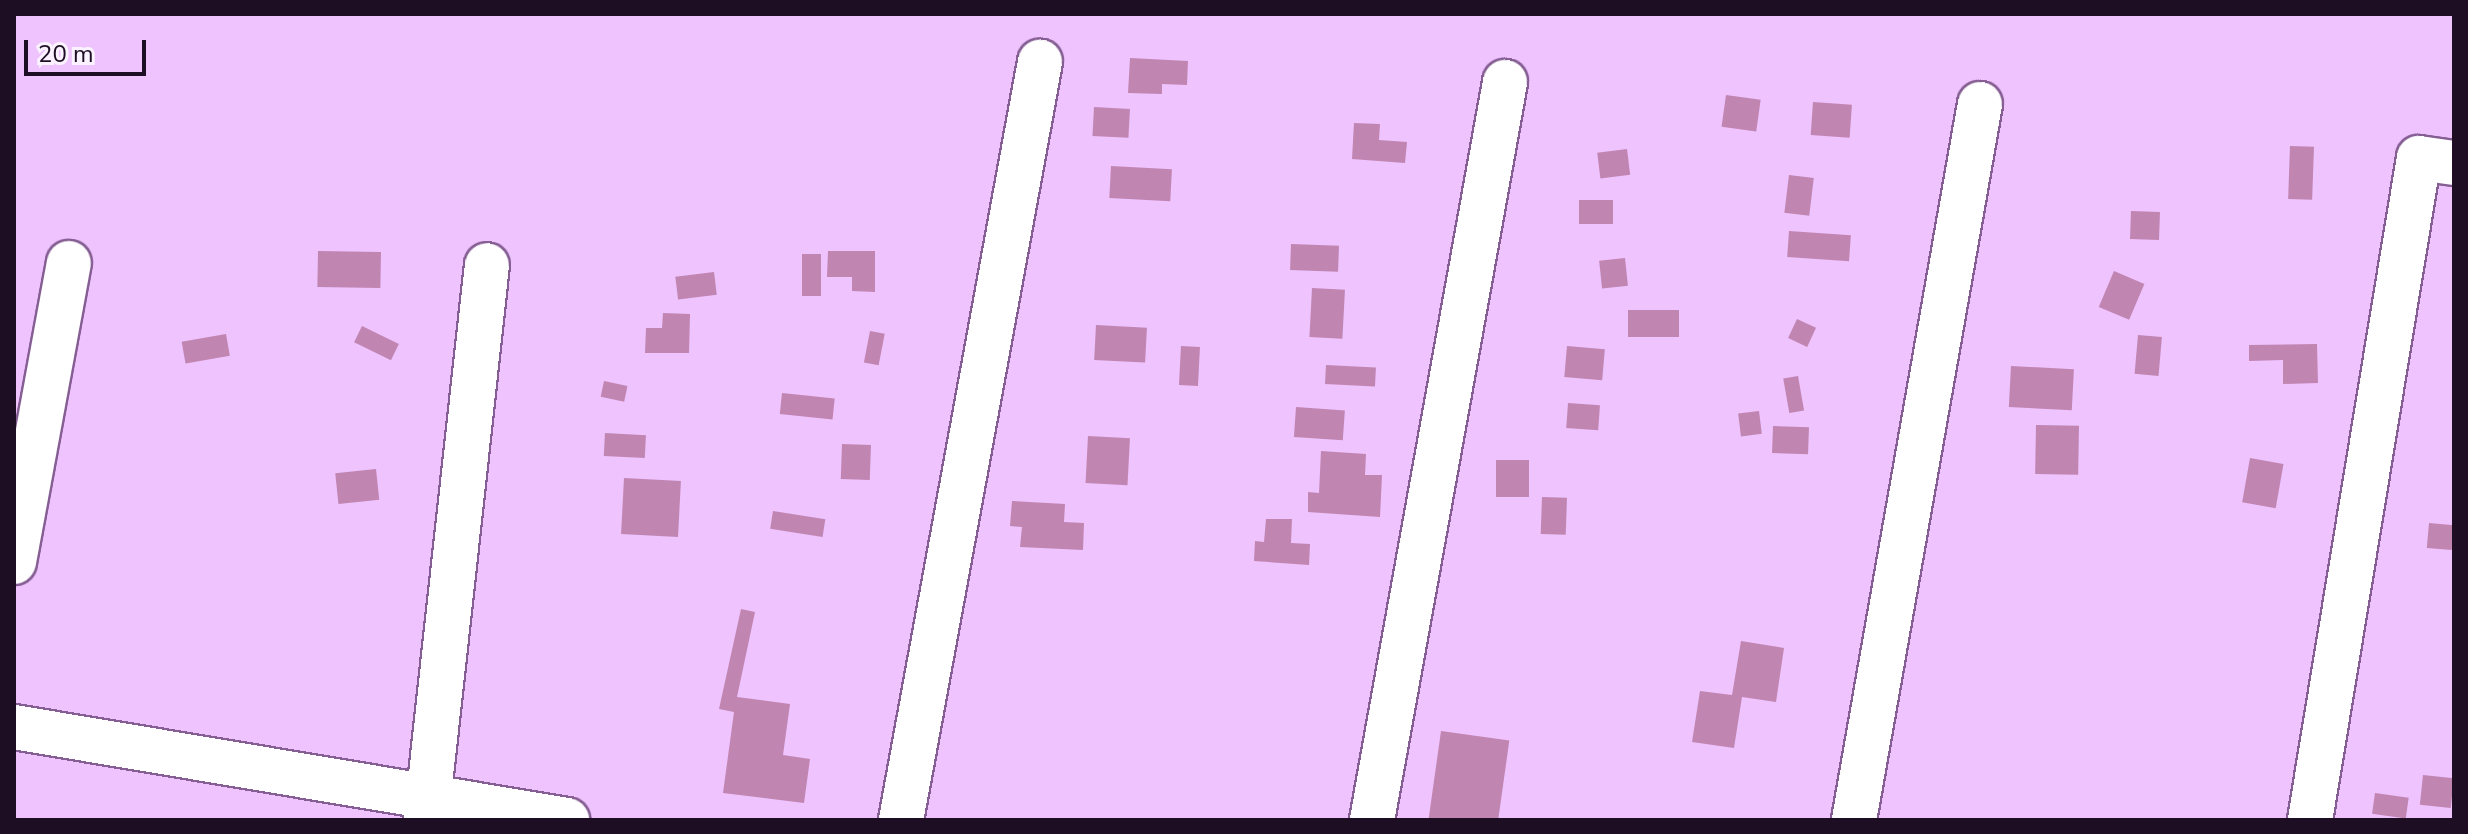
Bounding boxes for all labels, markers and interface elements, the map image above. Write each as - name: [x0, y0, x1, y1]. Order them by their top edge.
- scale bar: [28, 24, 150, 74]
- text: 20 m: [38, 38, 94, 70]

